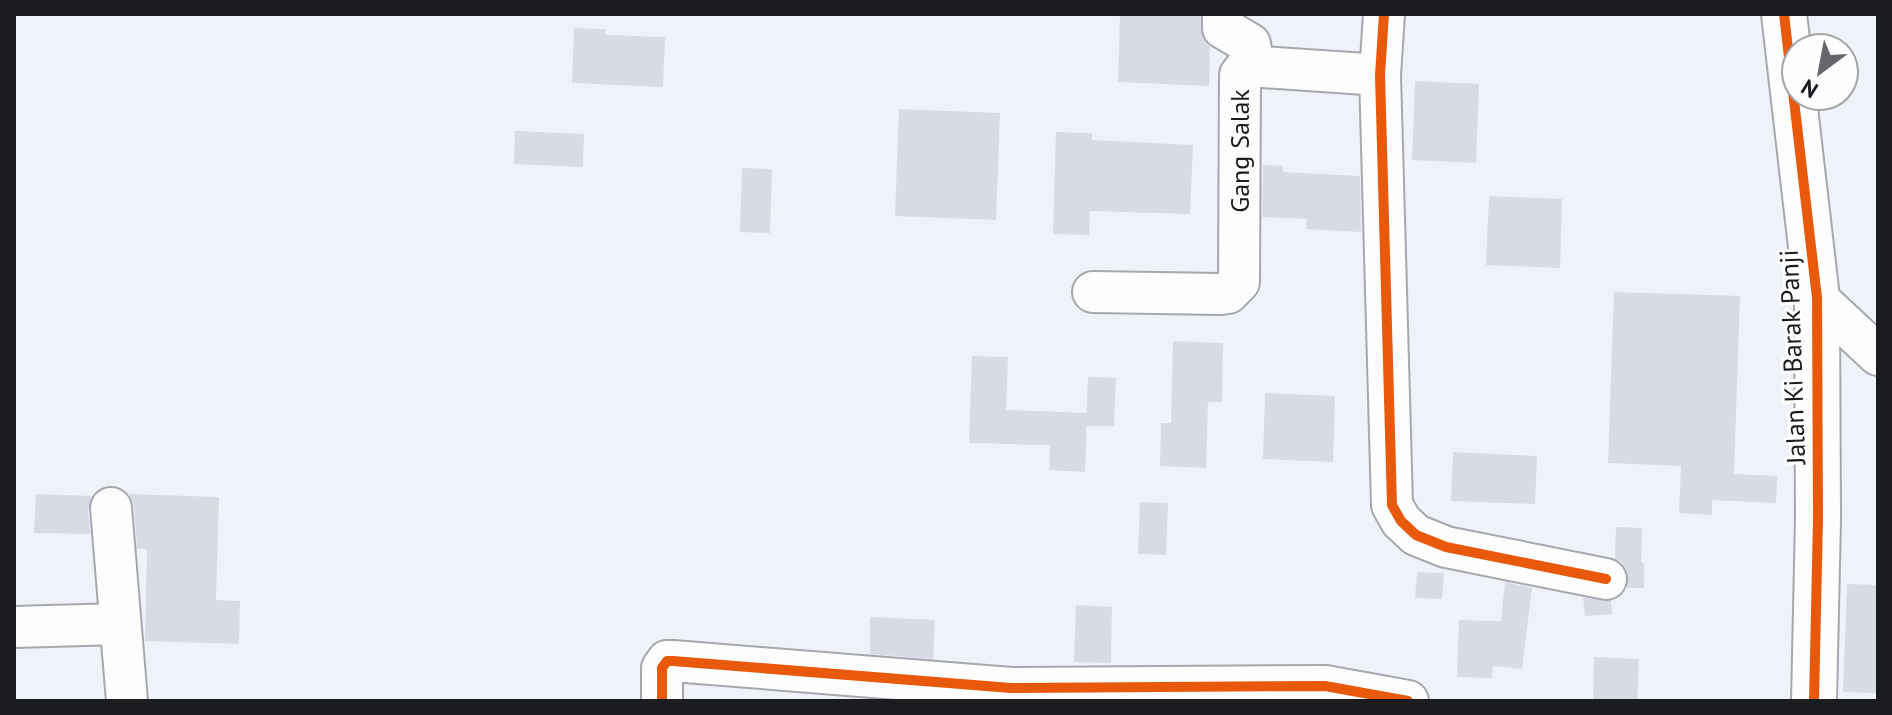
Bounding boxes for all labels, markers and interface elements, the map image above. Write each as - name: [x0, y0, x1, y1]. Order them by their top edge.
- north arrow: [1780, 32, 1860, 112]
- text: N: [1796, 73, 1823, 105]
- street label: Gang Salak: [1223, 89, 1256, 213]
- street label: Jalan Ki Barak Panji: [1772, 249, 1812, 466]

